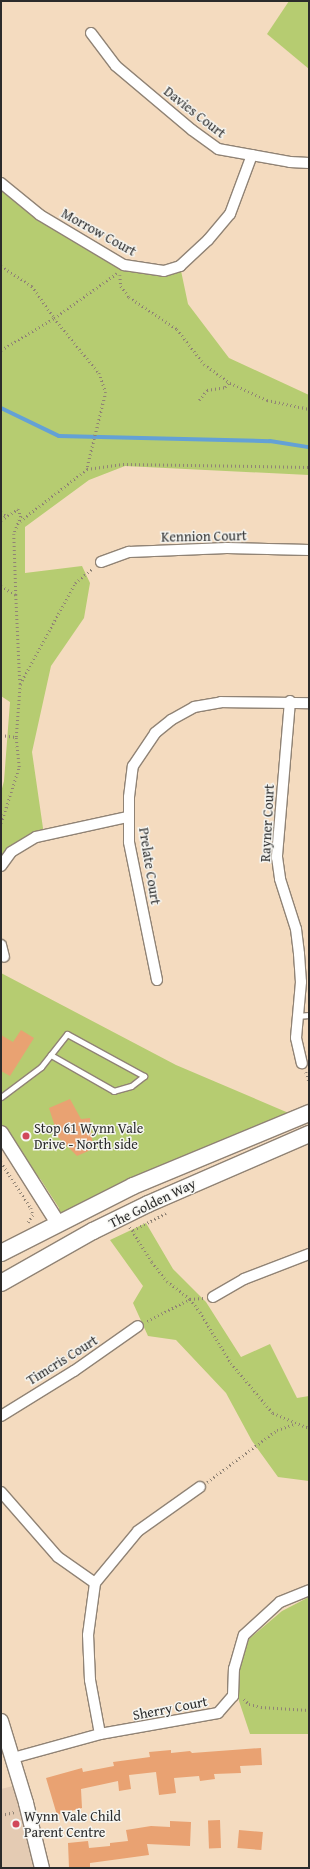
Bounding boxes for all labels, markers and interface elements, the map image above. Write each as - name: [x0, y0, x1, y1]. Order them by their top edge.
- street label: Davies Court: [161, 83, 229, 141]
- street label: Morrow Court: [59, 205, 139, 259]
- street label: Kennion Court: [161, 527, 247, 545]
- street label: Rayner Court: [257, 784, 277, 862]
- street label: Prelate Court: [136, 826, 164, 906]
- place label: Stop 61 Wynn Vale Drive - North side: [34, 1120, 143, 1152]
- marker: Stop 61 Wynn Vale Drive - North side: [21, 1131, 31, 1141]
- street label: The Golden Way: [106, 1175, 198, 1231]
- street label: Timcris Court: [23, 1331, 101, 1389]
- street label: Sherry Court: [131, 1693, 209, 1723]
- place label: Wynn Vale Child Parent Centre: [24, 1808, 121, 1840]
- marker: Wynn Vale Child Parent Centre: [11, 1819, 21, 1829]

